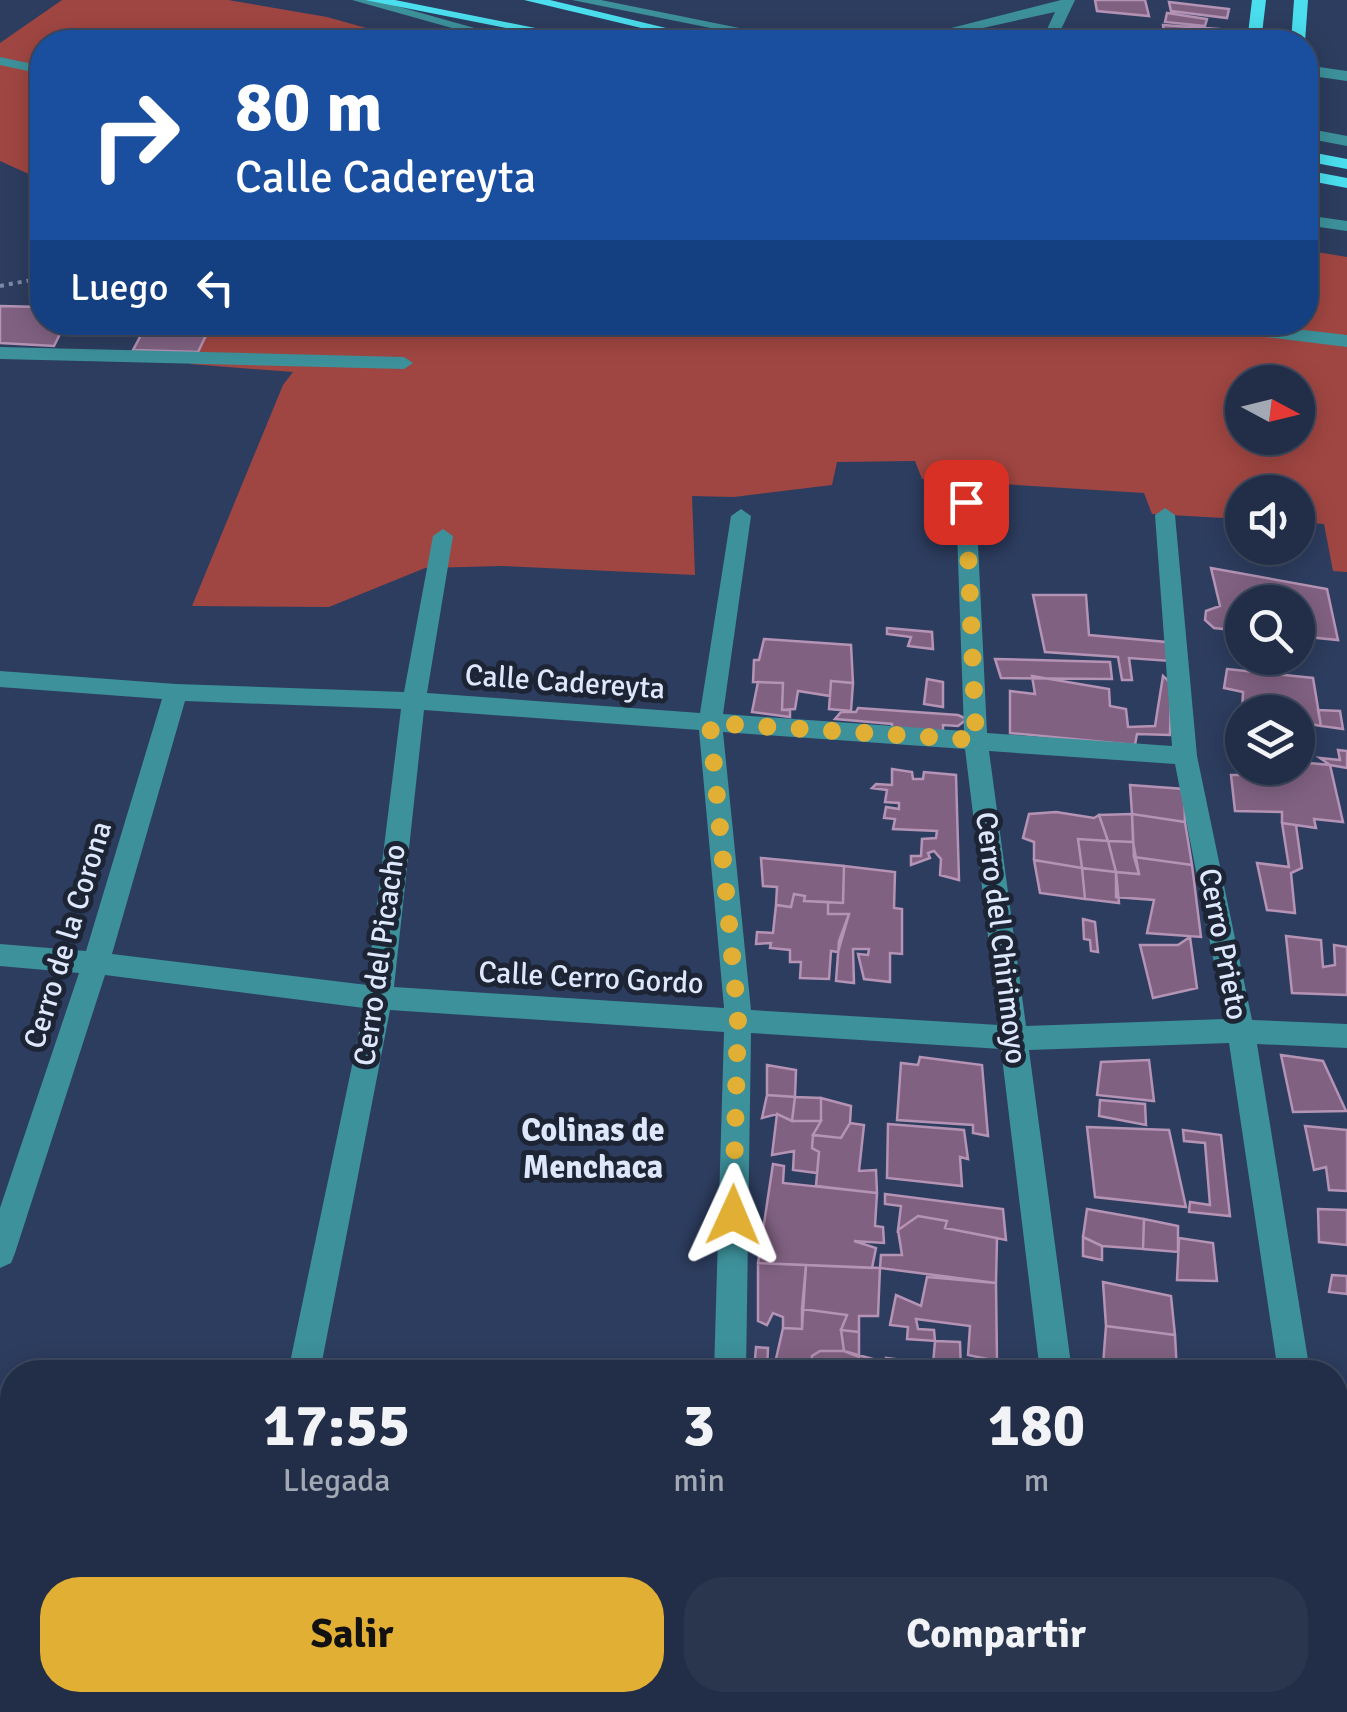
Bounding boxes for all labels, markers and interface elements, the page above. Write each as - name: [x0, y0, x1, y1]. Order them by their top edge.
- text: 80 m: [235, 64, 383, 150]
- icon: right: [70, 70, 200, 200]
- text: Calle Cadereyta: [235, 150, 536, 205]
- icon: left: [188, 260, 243, 315]
- text: Luego: [70, 264, 168, 311]
- north arrow: [1225, 365, 1315, 455]
- map controls: [1225, 365, 1315, 785]
- pin: [924, 460, 1009, 545]
- icon: arrive: [939, 475, 994, 530]
- button: sound: [1225, 475, 1315, 565]
- button: search: [1225, 585, 1315, 675]
- street label: Calle Cadereyta: [464, 657, 666, 707]
- button: layers: [1225, 695, 1315, 785]
- street label: Cerro del Chirimoyo: [967, 810, 1035, 1066]
- street label: Cerro de la Corona: [16, 817, 120, 1053]
- street label: Cerro del Picacho: [346, 842, 414, 1068]
- street label: Cerro Prieto: [1190, 865, 1256, 1023]
- street label: Calle Cerro Gordo: [477, 954, 705, 1002]
- district label: Colinas de Menchaca: [521, 1111, 665, 1187]
- position arrow: [681, 1163, 785, 1267]
- text: 17:55: [263, 1389, 410, 1463]
- text: 3: [683, 1389, 715, 1463]
- text: 180: [988, 1389, 1085, 1463]
- text: Llegada: [283, 1461, 390, 1500]
- text: min: [673, 1461, 725, 1500]
- text: m: [1024, 1461, 1049, 1500]
- button: Salir: [40, 1577, 664, 1692]
- button: Compartir: [684, 1577, 1308, 1692]

